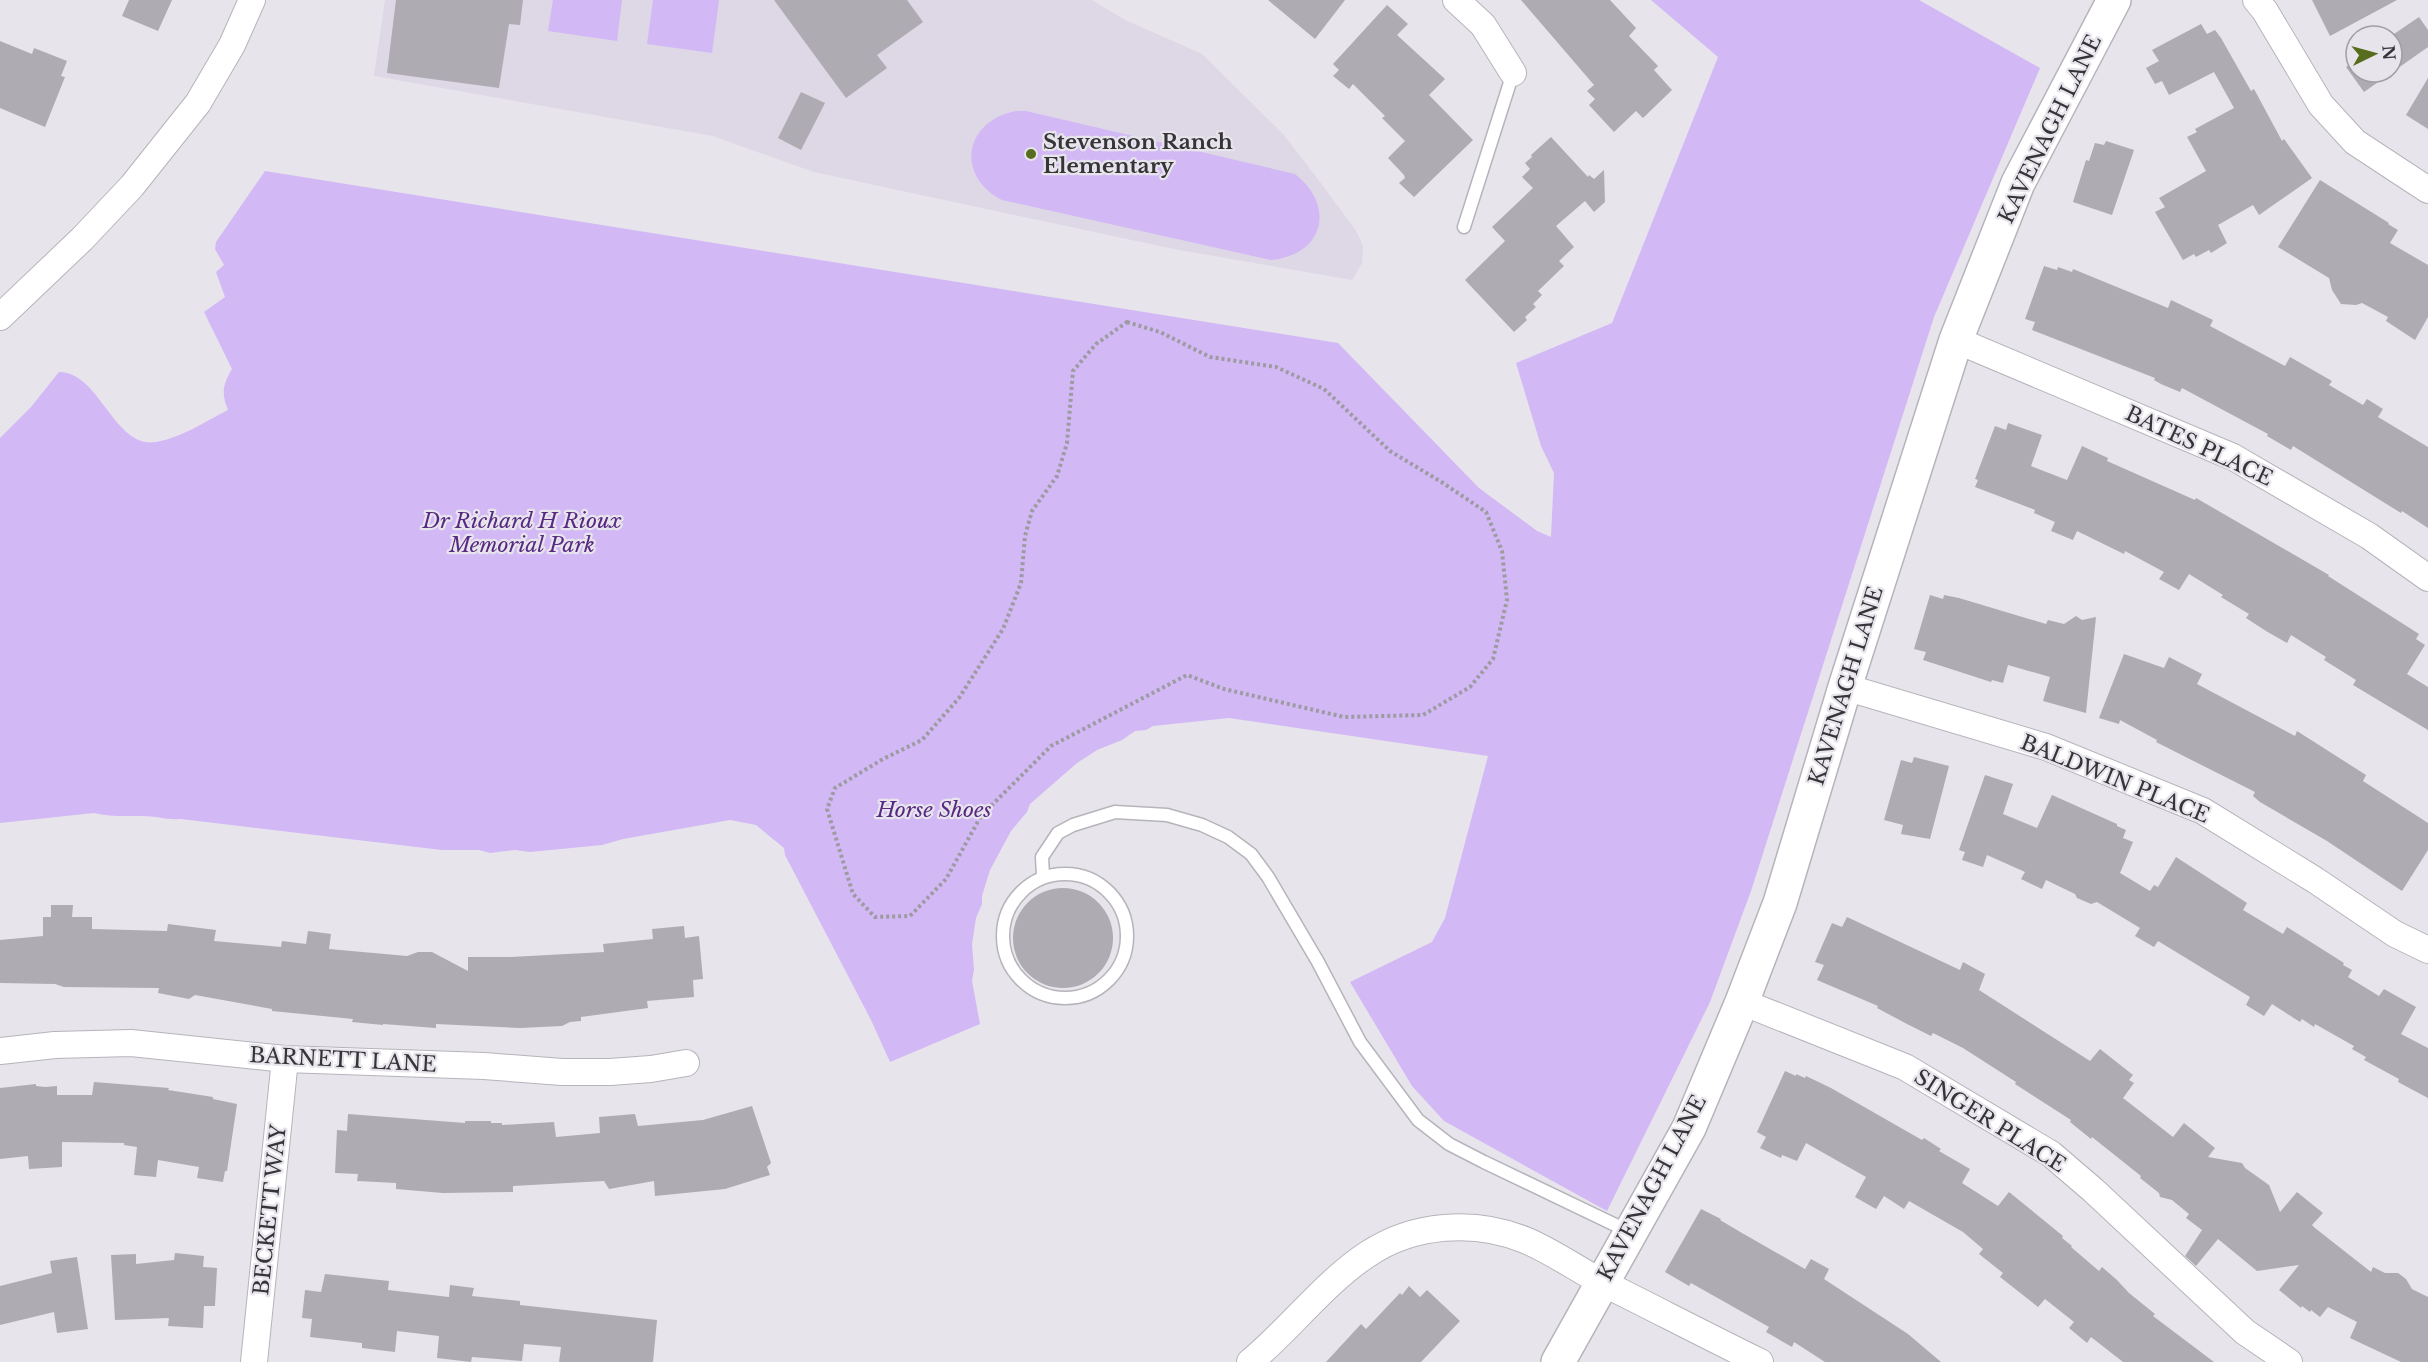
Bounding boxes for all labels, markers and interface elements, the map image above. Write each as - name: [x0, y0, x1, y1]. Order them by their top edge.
- north arrow: [2344, 24, 2404, 84]
- street label: KAVENAGH LANE: [1993, 30, 2107, 228]
- text: N: [2378, 44, 2400, 61]
- place label: Stevenson Ranch Elementary: [1043, 129, 1233, 179]
- marker: Stevenson Ranch Elementary: [1024, 147, 1038, 161]
- street label: BATES PLACE: [2121, 400, 2277, 492]
- park label: Dr Richard H Rioux Memorial Park: [421, 508, 622, 558]
- street label: KAVENAGH LANE: [1803, 583, 1889, 789]
- street label: BALDWIN PLACE: [2017, 729, 2213, 829]
- park label: Horse Shoes: [875, 797, 992, 823]
- street label: BARNETT LANE: [249, 1042, 437, 1078]
- street label: SINGER PLACE: [1909, 1064, 2071, 1178]
- street label: KAVENAGH LANE: [1592, 1091, 1712, 1285]
- street label: BECKETT WAY: [248, 1123, 292, 1297]

